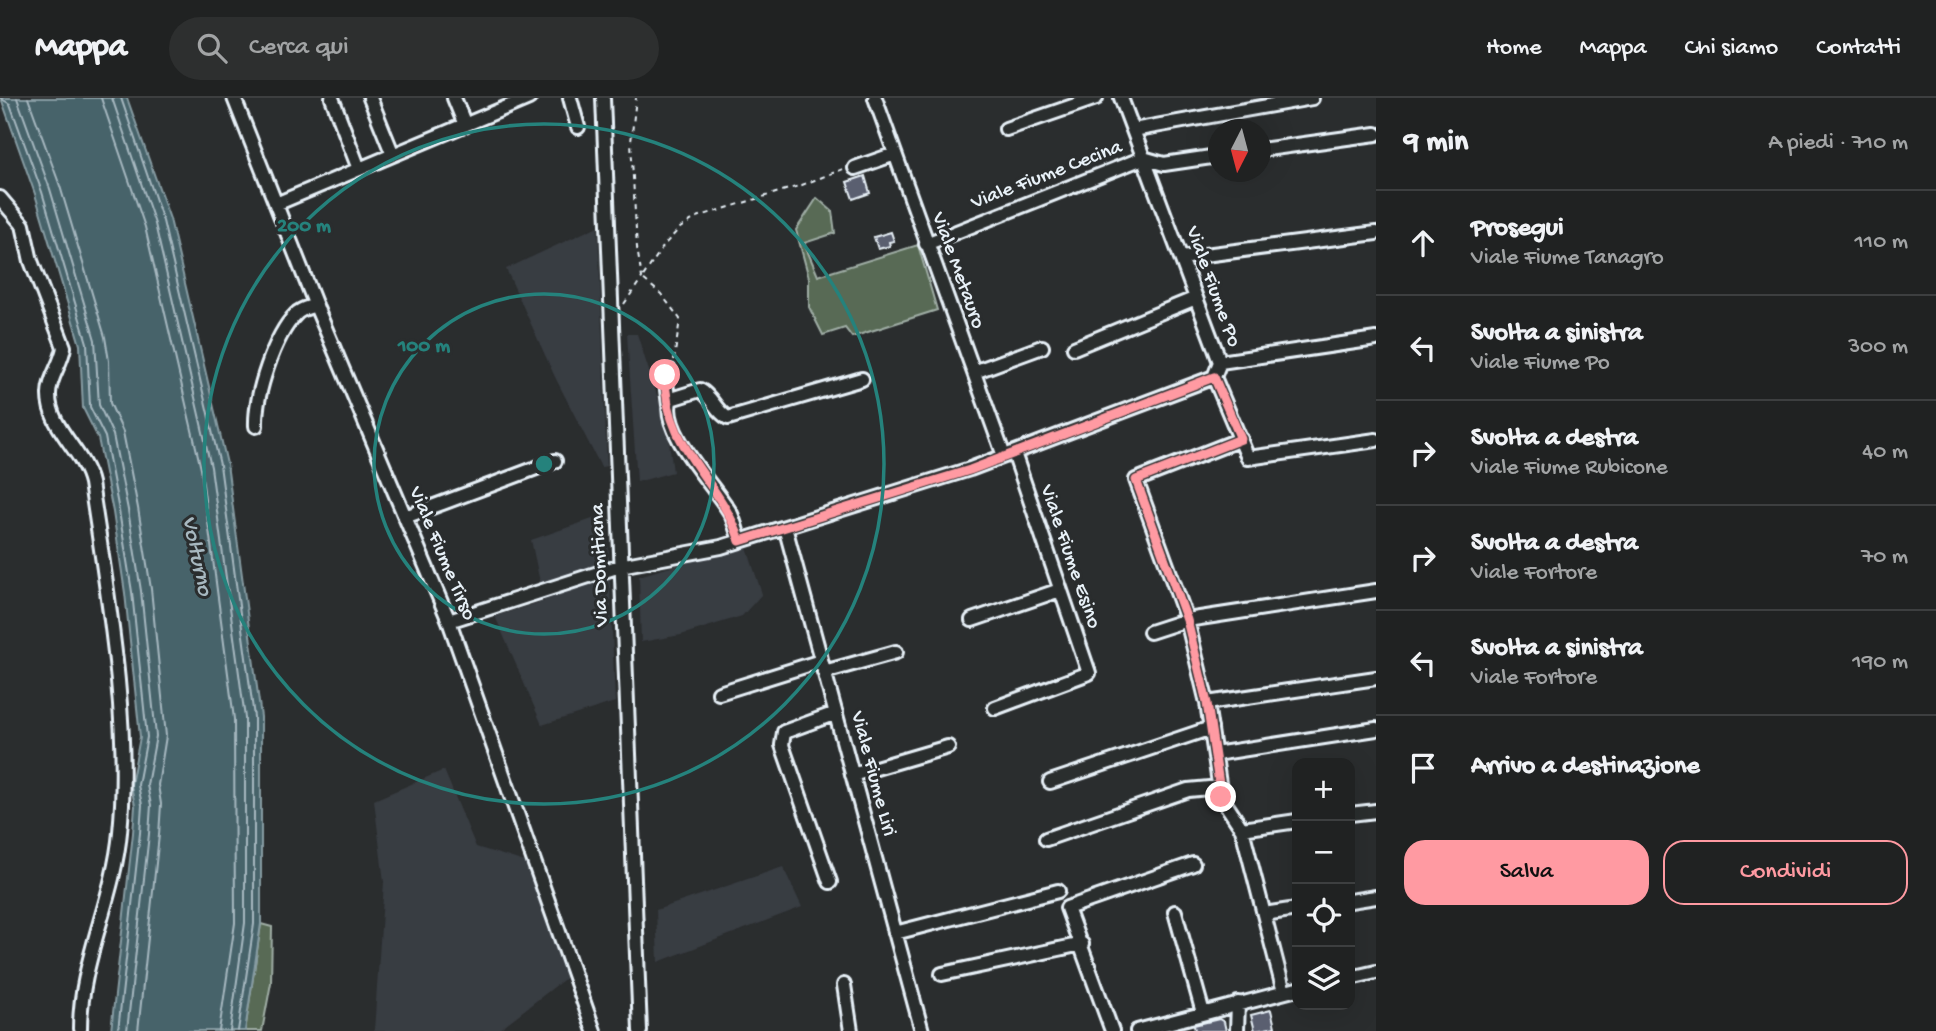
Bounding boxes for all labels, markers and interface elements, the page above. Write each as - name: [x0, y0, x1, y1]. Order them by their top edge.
- search box: [169, 17, 659, 80]
- text: Mappa: [35, 29, 127, 67]
- icon: search: [193, 29, 231, 67]
- text: Cerca qui: [249, 33, 349, 64]
- text: Home: [1486, 34, 1542, 63]
- text: Mappa: [1580, 34, 1647, 63]
- text: Chi siamo: [1685, 34, 1778, 63]
- text: Contatti: [1816, 34, 1901, 63]
- north arrow: [1208, 119, 1271, 182]
- text: 9 min: [1404, 126, 1468, 161]
- text: A piedi · 710 m: [1768, 130, 1908, 157]
- street label: Viale Fiume Cecina: [967, 135, 1127, 217]
- street label: Viale Metauro: [924, 208, 990, 333]
- text: Prosegui: [1471, 214, 1564, 245]
- text: 200 m: [277, 215, 331, 240]
- street label: Viale Fiume Po: [1178, 222, 1245, 351]
- icon: ahead: [1404, 224, 1442, 262]
- text: 110 m: [1855, 229, 1908, 256]
- text: Viale Fiume Tanagro: [1471, 245, 1664, 272]
- text: Svolta a sinistra: [1471, 319, 1643, 350]
- icon: left: [1404, 329, 1442, 367]
- text: 300 m: [1848, 334, 1908, 361]
- text: 100 m: [397, 335, 450, 360]
- text: Viale Fiume Po: [1471, 350, 1610, 377]
- route start: [649, 359, 680, 390]
- text: Svolta a destra: [1471, 424, 1638, 455]
- icon: right: [1404, 434, 1442, 472]
- text: 40 m: [1862, 439, 1908, 466]
- centre of rings: [532, 452, 556, 476]
- text: Viale Fiume Rubicone: [1471, 455, 1668, 482]
- street label: Viale Fiume Esino: [1032, 481, 1105, 632]
- street label: Viale Fiume Tirso: [401, 482, 480, 625]
- street label: Via Domitiana: [586, 502, 616, 628]
- water label: Volturno: [174, 514, 218, 599]
- text: Svolta a destra: [1471, 529, 1638, 560]
- icon: right: [1404, 539, 1442, 577]
- text: 70 m: [1861, 544, 1908, 571]
- text: Viale Fortore: [1471, 560, 1597, 587]
- text: Svolta a sinistra: [1471, 634, 1643, 665]
- icon: left: [1404, 644, 1442, 682]
- text: 190 m: [1852, 649, 1908, 676]
- text: Viale Fortore: [1471, 665, 1597, 692]
- street label: Viale Fiume Liri: [843, 708, 901, 839]
- icon: arrive: [1404, 749, 1442, 787]
- text: Arrivo a destinazione: [1471, 752, 1700, 783]
- map controls: [1292, 758, 1355, 1010]
- button: +: [1292, 758, 1355, 821]
- route end: [1205, 781, 1236, 812]
- button: −: [1292, 821, 1355, 884]
- button: Salva: [1404, 840, 1649, 905]
- button: Condividi: [1663, 840, 1908, 905]
- button: locate: [1292, 884, 1355, 947]
- button: layers: [1292, 947, 1355, 1010]

